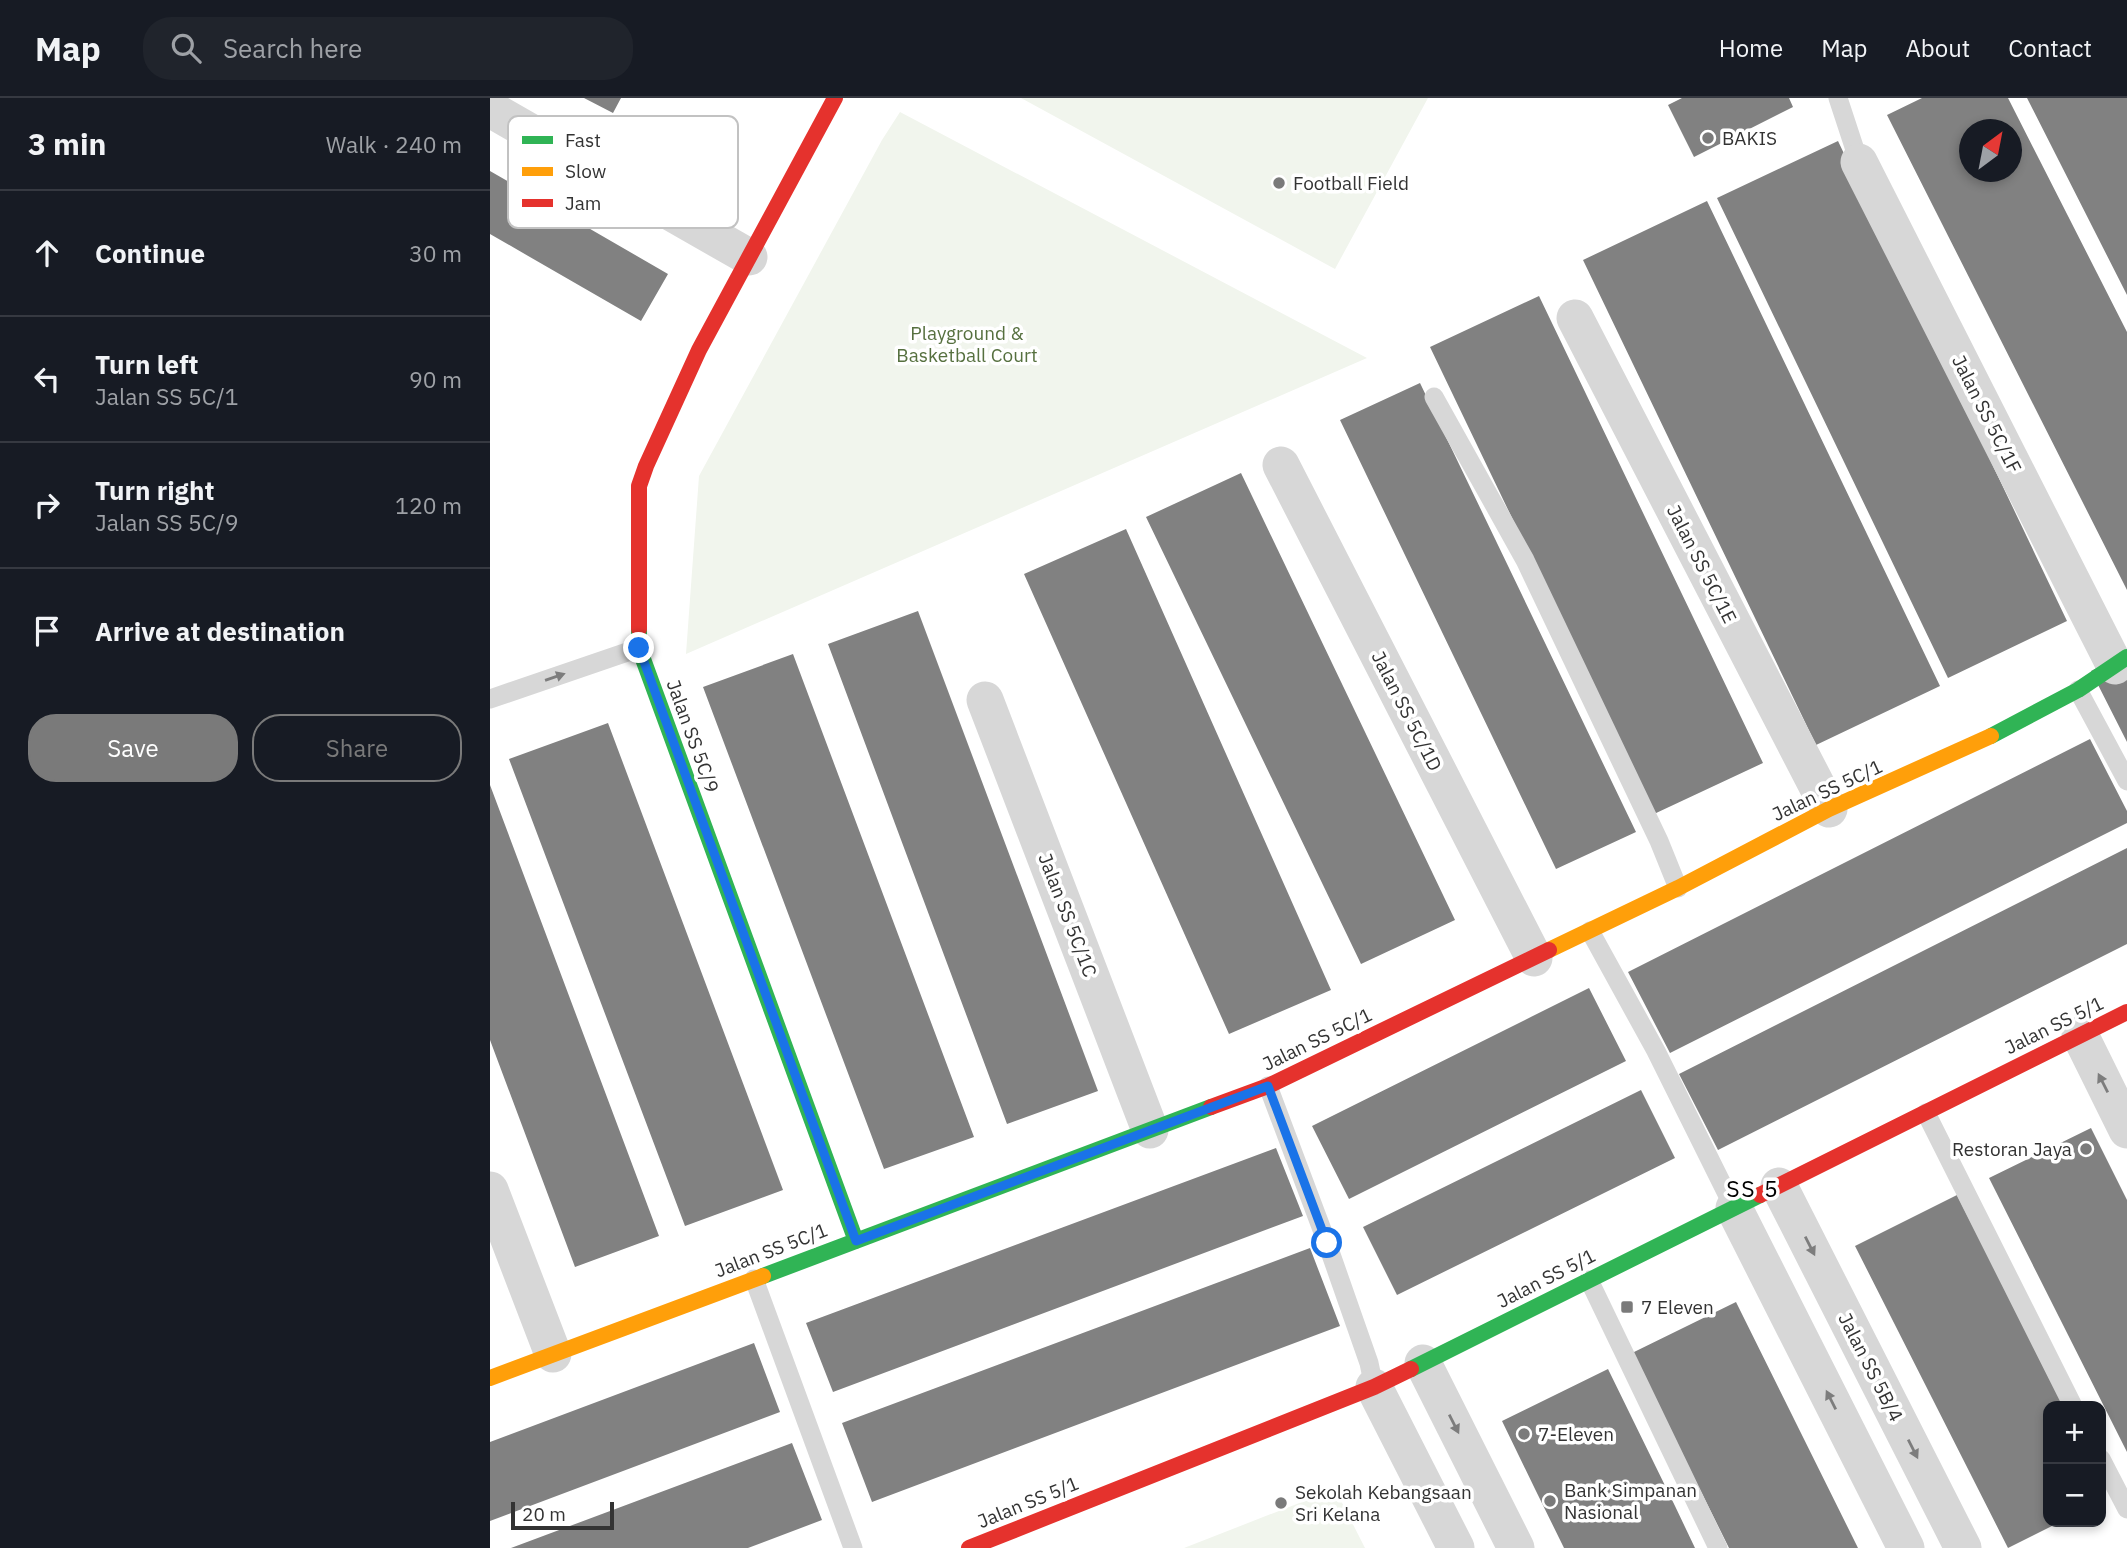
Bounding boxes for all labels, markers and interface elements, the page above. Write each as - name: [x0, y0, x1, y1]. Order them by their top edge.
- search box: [143, 17, 633, 80]
- text: Map: [35, 27, 101, 70]
- icon: search: [167, 29, 205, 67]
- text: Search here: [223, 31, 362, 65]
- text: Home: [1719, 32, 1783, 64]
- text: Map: [1821, 32, 1867, 64]
- text: About: [1905, 32, 1970, 64]
- text: Contact: [2008, 32, 2092, 64]
- legend: [508, 116, 738, 228]
- north arrow: [1959, 119, 2022, 182]
- text: 3 min: [28, 124, 106, 163]
- place label: BAKIS: [1722, 126, 1777, 150]
- text: Fast: [565, 128, 601, 152]
- text: Walk · 240 m: [326, 129, 462, 159]
- marker: BAKIS: [1700, 130, 1716, 146]
- text: Slow: [565, 159, 606, 183]
- place label: Football Field: [1293, 171, 1409, 195]
- marker: Football Field: [1271, 175, 1287, 191]
- text: Jam: [565, 191, 601, 215]
- icon: ahead: [28, 234, 66, 272]
- text: Continue: [95, 236, 205, 270]
- text: 30 m: [409, 238, 462, 268]
- park label: Playground & Basketball Court: [896, 321, 1038, 367]
- text: Turn left: [95, 347, 198, 381]
- street label: Jalan SS 5C/1F: [1947, 351, 2027, 477]
- icon: left: [28, 360, 66, 398]
- text: 90 m: [409, 364, 462, 394]
- text: Jalan SS 5C/1: [95, 381, 239, 411]
- text: Turn right: [95, 473, 214, 507]
- icon: right: [28, 486, 66, 524]
- text: 120 m: [395, 490, 462, 520]
- street label: Jalan SS 5C/1E: [1662, 501, 1742, 627]
- text: Jalan SS 5C/9: [95, 507, 239, 537]
- icon: arrive: [28, 612, 66, 650]
- text: Arrive at destination: [95, 614, 345, 648]
- route end: [623, 632, 654, 663]
- street label: Jalan SS 5C/1D: [1366, 647, 1448, 775]
- one-way arrow: [544, 671, 565, 682]
- street label: Jalan SS 5C/9: [661, 676, 725, 796]
- button: Save: [28, 714, 238, 782]
- button: Share: [252, 714, 462, 782]
- street label: Jalan SS 5C/1: [1768, 754, 1886, 826]
- street label: Jalan SS 5C/1C: [1033, 850, 1103, 980]
- street label: Jalan SS 5/1: [2001, 991, 2107, 1059]
- street label: Jalan SS 5C/1: [1258, 1002, 1376, 1076]
- one-way arrow: [2098, 1073, 2109, 1093]
- place label: Restoran Jaya: [1952, 1137, 2072, 1161]
- marker: Restoran Jaya: [2078, 1141, 2094, 1157]
- district label: SS 5: [1726, 1173, 1780, 1203]
- street label: Jalan SS 5C/1: [711, 1218, 831, 1282]
- route start: [1311, 1227, 1342, 1258]
- one-way arrow: [1804, 1237, 1816, 1257]
- street label: Jalan SS 5/1: [1493, 1243, 1599, 1313]
- place label: 7 Eleven: [1641, 1295, 1714, 1319]
- marker: 7 Eleven: [1619, 1299, 1635, 1315]
- street label: Jalan SS 5B/4: [1833, 1309, 1909, 1425]
- one-way arrow: [1825, 1390, 1836, 1410]
- map controls: [2043, 1401, 2106, 1527]
- button: +: [2043, 1401, 2106, 1464]
- one-way arrow: [1448, 1414, 1459, 1434]
- place label: 7-Eleven: [1538, 1422, 1614, 1446]
- marker: 7-Eleven: [1516, 1426, 1532, 1442]
- one-way arrow: [1907, 1439, 1918, 1459]
- button: −: [2043, 1464, 2106, 1527]
- street label: Jalan SS 5/1: [974, 1471, 1082, 1533]
- place label: Bank Simpanan Nasional: [1564, 1478, 1697, 1524]
- place label: Sekolah Kebangsaan Sri Kelana: [1295, 1480, 1472, 1526]
- marker: Bank Simpanan Nasional: [1542, 1493, 1558, 1509]
- marker: Sekolah Kebangsaan Sri Kelana: [1273, 1495, 1289, 1511]
- scale bar: [511, 1499, 614, 1531]
- text: 20 m: [522, 1502, 566, 1526]

